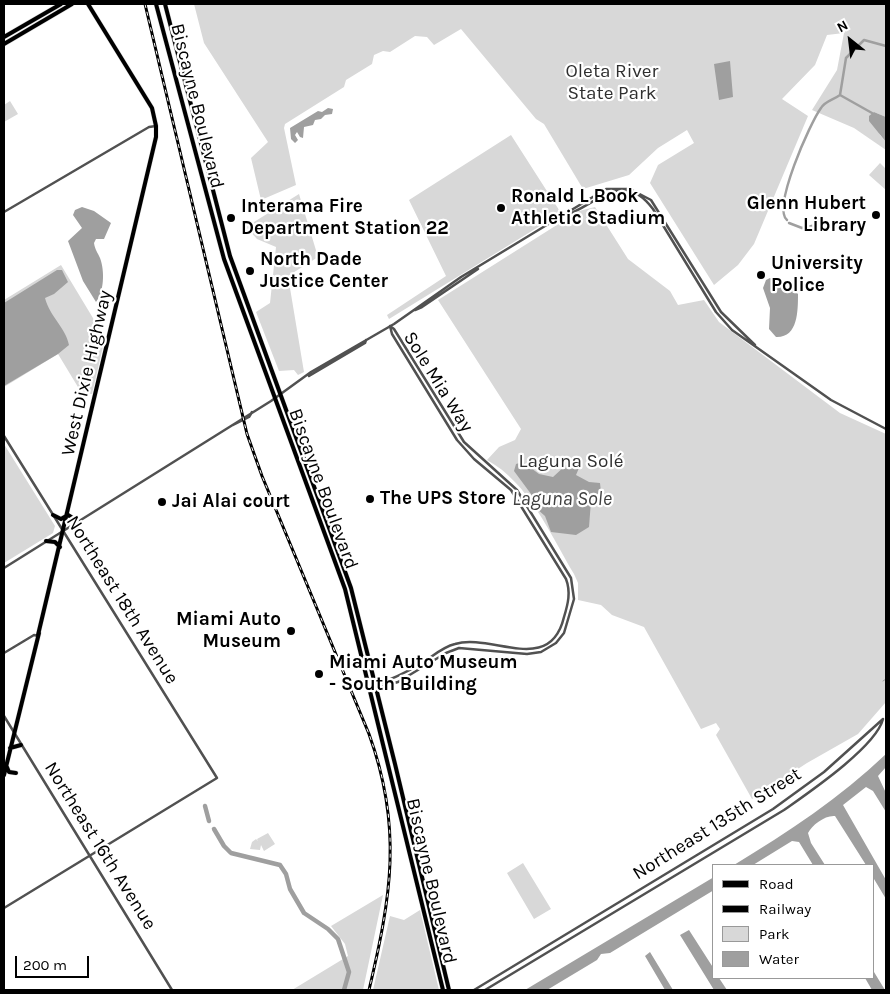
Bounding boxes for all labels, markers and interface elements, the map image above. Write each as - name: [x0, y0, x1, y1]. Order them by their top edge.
- north arrow: [825, 15, 875, 65]
- text: N: [834, 17, 851, 36]
- street label: Biscayne Boulevard: [165, 21, 229, 191]
- park label: Oleta River State Park: [566, 61, 658, 105]
- place label: Ronald L Book Athletic Stadium: [511, 186, 665, 230]
- place label: Glenn Hubert Library: [747, 193, 866, 237]
- place label: Interama Fire Department Station 22: [241, 196, 449, 240]
- marker: Ronald L Book Athletic Stadium: [495, 202, 507, 214]
- marker: Glenn Hubert Library: [870, 209, 882, 221]
- marker: Interama Fire Department Station 22: [225, 212, 237, 224]
- place label: North Dade Justice Center: [260, 249, 388, 293]
- place label: University Police: [771, 253, 863, 297]
- marker: North Dade Justice Center: [244, 265, 256, 277]
- marker: University Police: [755, 269, 767, 281]
- street label: West Dixie Highway: [57, 288, 117, 458]
- street label: Sole Mia Way: [398, 328, 478, 436]
- street label: Biscayne Boulevard: [283, 406, 363, 572]
- park label: Laguna Solé: [519, 451, 623, 473]
- water label: Laguna Sole: [512, 487, 612, 511]
- place label: The UPS Store: [380, 488, 506, 510]
- place label: Jai Alai court: [172, 491, 290, 513]
- marker: The UPS Store: [364, 493, 376, 505]
- marker: Jai Alai court: [156, 496, 168, 508]
- street label: Northeast 18th Avenue: [61, 512, 183, 688]
- place label: Miami Auto Museum: [176, 609, 281, 653]
- marker: Miami Auto Museum: [285, 625, 297, 637]
- place label: Miami Auto Museum - South Building: [329, 652, 517, 696]
- marker: Miami Auto Museum - South Building: [313, 668, 325, 680]
- street label: Northeast 16th Avenue: [39, 758, 161, 934]
- street label: Northeast 135th Street: [629, 763, 805, 885]
- street label: Biscayne Boulevard: [401, 796, 461, 966]
- legend: [712, 864, 875, 979]
- text: Road: [759, 875, 794, 893]
- text: Railway: [759, 900, 811, 918]
- text: Park: [759, 925, 789, 943]
- scale bar: [18, 946, 91, 978]
- text: Water: [759, 950, 799, 968]
- text: 200 m: [23, 956, 67, 974]

